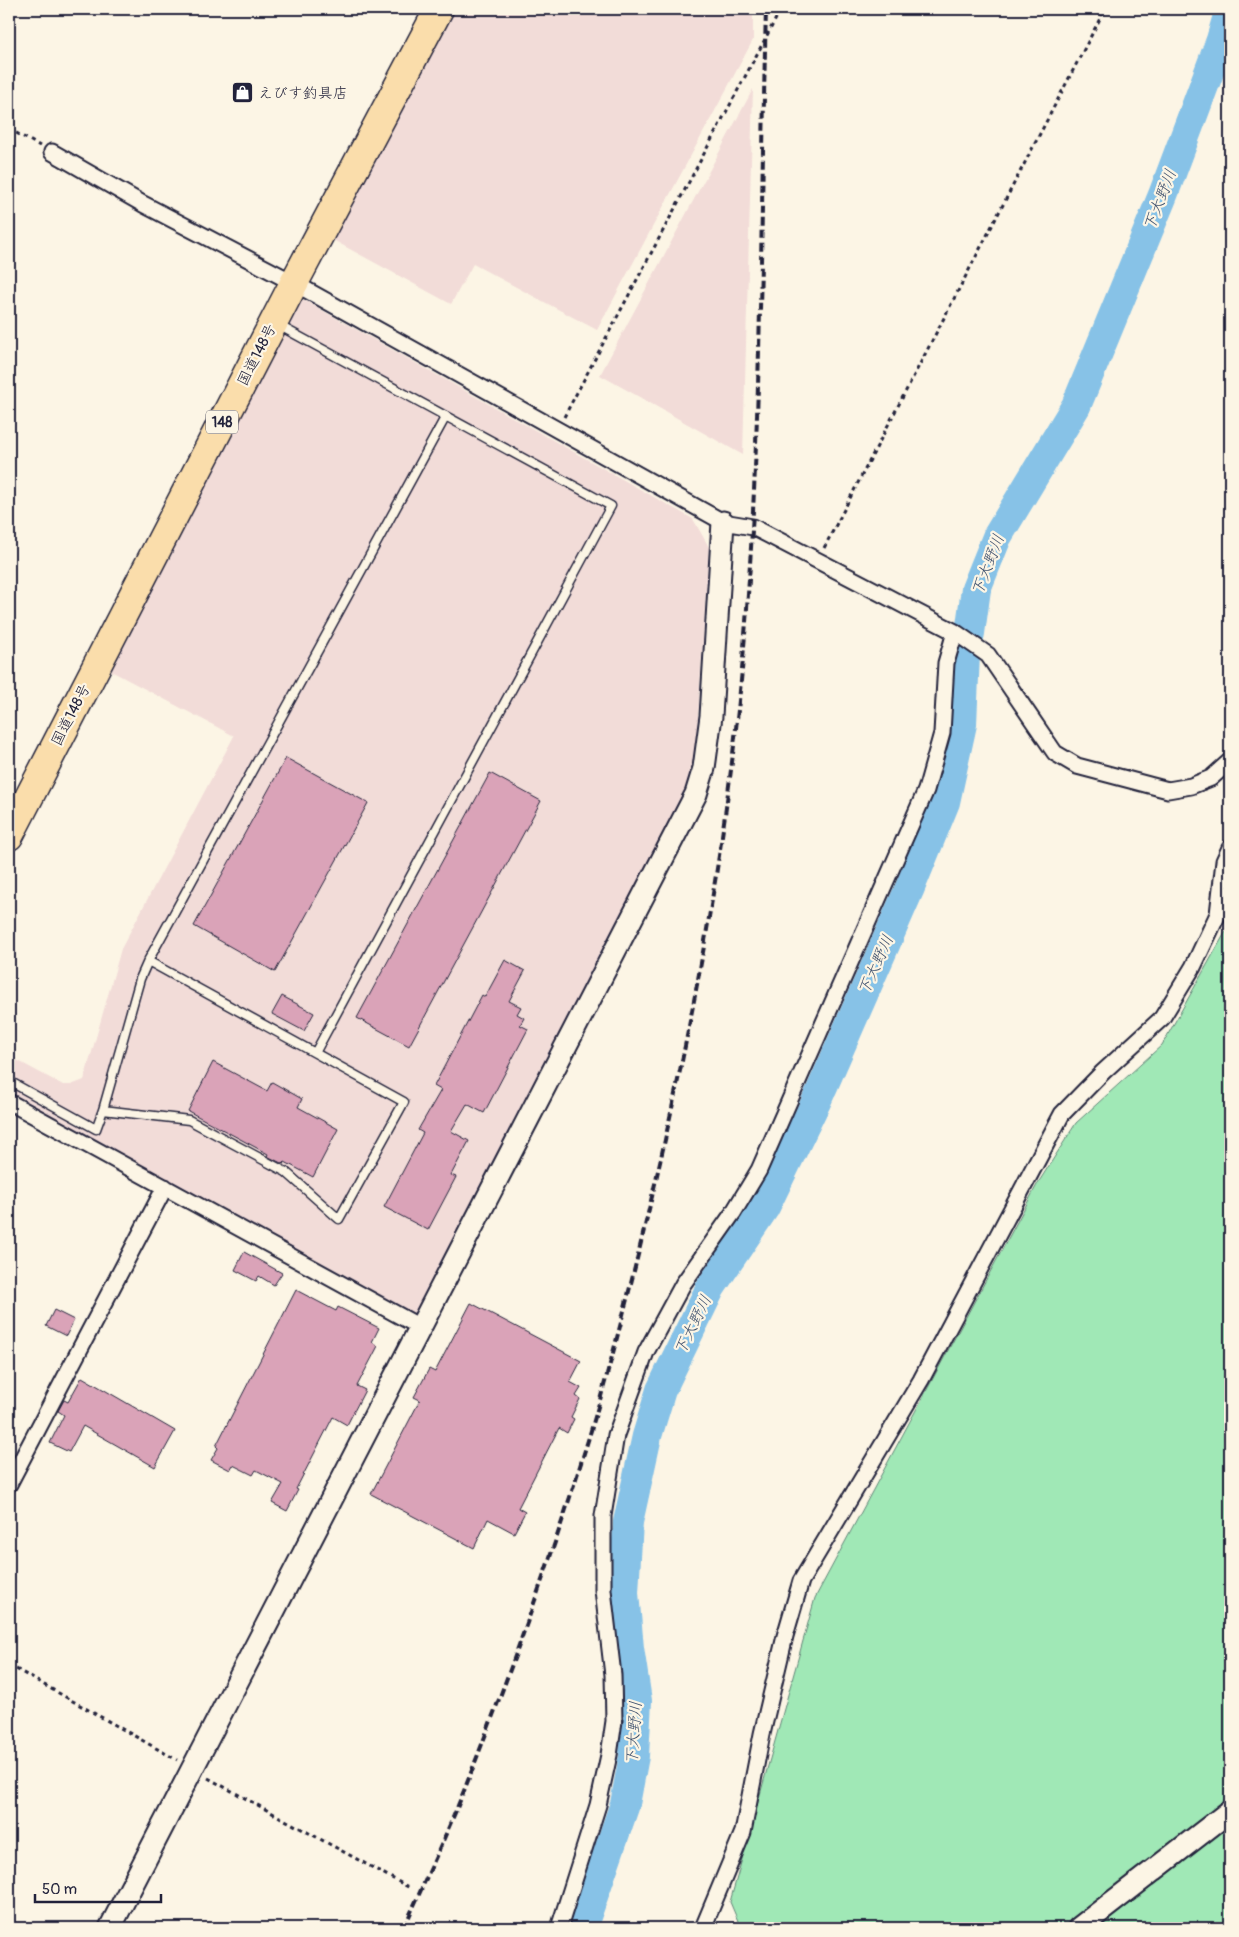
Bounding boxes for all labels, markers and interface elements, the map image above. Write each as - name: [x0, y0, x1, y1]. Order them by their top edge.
- shop icon: えびす釣具店: [230, 81, 254, 105]
- place label: えびす釣具店: [258, 84, 348, 103]
- water label: 下大野川: [1139, 167, 1181, 233]
- street label: 国道148号: [233, 321, 281, 389]
- road number: 148: [206, 411, 238, 434]
- water label: 下大野川: [967, 532, 1009, 598]
- street label: 国道148号: [47, 681, 95, 749]
- water label: 下大野川: [854, 932, 898, 998]
- water label: 下大野川: [670, 1292, 716, 1358]
- water label: 下大野川: [622, 1700, 646, 1766]
- scale bar: [35, 1872, 161, 1904]
- text: 50 m: [42, 1880, 77, 1899]

